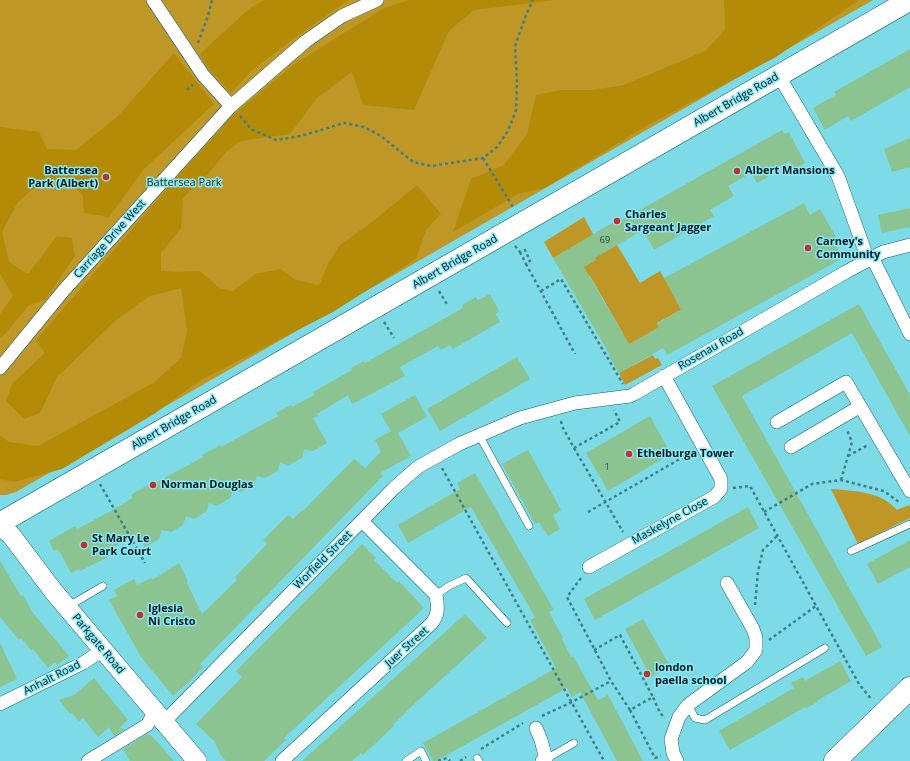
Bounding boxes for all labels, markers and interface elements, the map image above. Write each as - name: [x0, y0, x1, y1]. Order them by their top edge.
- street label: Albert Bridge Road: [691, 70, 781, 130]
- place label: Battersea Park (Albert): [28, 164, 98, 190]
- place label: Albert Mansions: [745, 164, 835, 178]
- marker: Albert Mansions: [732, 166, 742, 176]
- marker: Battersea Park (Albert): [101, 172, 111, 182]
- park label: Battersea Park: [146, 176, 222, 190]
- street label: Carriage Drive West: [71, 197, 149, 281]
- place label: Charles Sargeant Jagger: [625, 208, 711, 234]
- marker: Charles Sargeant Jagger: [612, 216, 622, 226]
- street label: Albert Bridge Road: [410, 232, 500, 292]
- house number: 69: [600, 235, 610, 245]
- place label: Carney's Community: [816, 235, 880, 261]
- marker: Carney's Community: [803, 243, 813, 253]
- street label: Rosenau Road: [676, 325, 746, 373]
- street label: Albert Bridge Road: [129, 393, 219, 453]
- place label: Ethelburga Tower: [637, 447, 734, 461]
- marker: Ethelburga Tower: [624, 449, 634, 459]
- house number: 1: [604, 462, 610, 472]
- place label: Norman Douglas: [161, 478, 253, 492]
- marker: Norman Douglas: [148, 480, 158, 490]
- street label: Maskelyne Close: [630, 495, 710, 547]
- street label: Worfield Street: [291, 528, 355, 592]
- place label: St Mary Le Park Court: [92, 532, 151, 558]
- marker: St Mary Le Park Court: [79, 540, 89, 550]
- place label: Iglesia Ni Cristo: [148, 602, 196, 628]
- marker: Iglesia Ni Cristo: [135, 610, 145, 620]
- street label: Parkgate Road: [69, 611, 127, 677]
- street label: Juer Street: [383, 624, 431, 670]
- street label: Anhalt Road: [21, 658, 83, 698]
- place label: london paella school: [655, 661, 727, 687]
- marker: london paella school: [642, 669, 652, 679]

